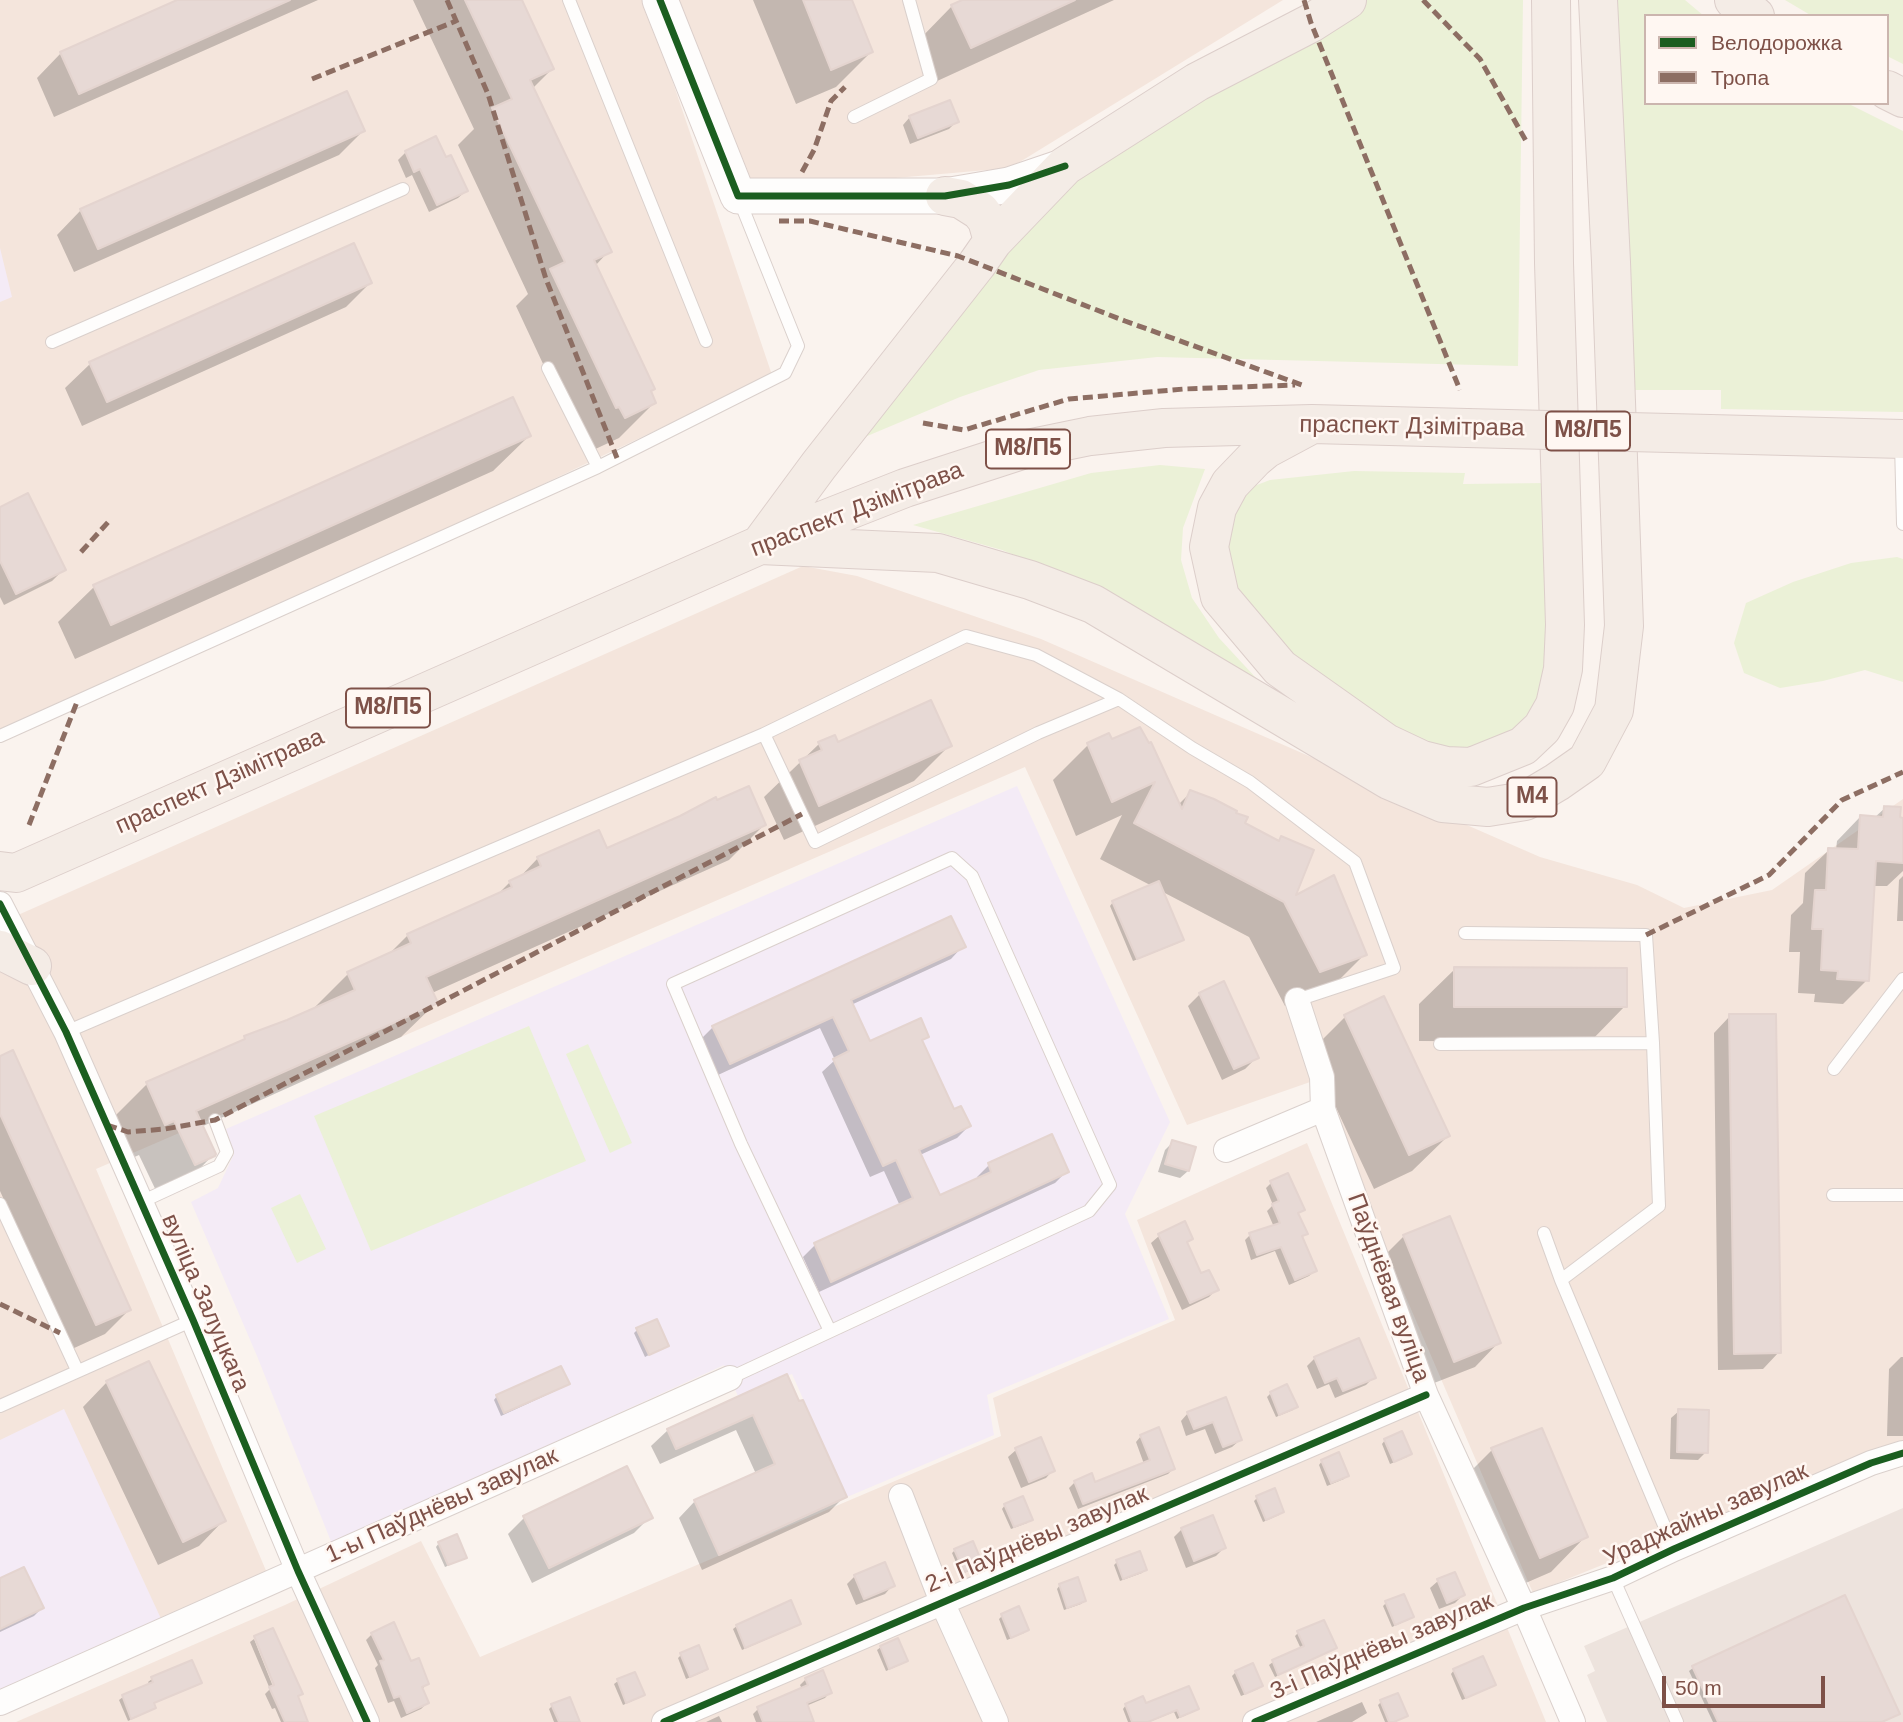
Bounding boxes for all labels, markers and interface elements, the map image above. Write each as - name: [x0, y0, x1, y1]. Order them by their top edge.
- legend: [1644, 14, 1889, 105]
- text: Велодорожка: [1711, 31, 1842, 54]
- text: Тропа: [1711, 66, 1769, 89]
- street label: праспект Дзімітрава: [1299, 411, 1525, 443]
- road number: М8/П5: [1546, 412, 1630, 450]
- road number: М8/П5: [986, 430, 1070, 468]
- street label: праспект Дзімітрава: [747, 456, 967, 564]
- road number: М8/П5: [346, 688, 430, 728]
- street label: праспект Дзімітрава: [111, 723, 329, 841]
- road number: М4: [1508, 778, 1556, 817]
- street label: Паўднёвая вуліца: [1340, 1190, 1436, 1386]
- street label: вуліца Залуцкага: [155, 1210, 255, 1396]
- street label: 1-ы Паўднёвы завулак: [321, 1442, 563, 1570]
- street label: Ураджайны завулак: [1599, 1457, 1813, 1573]
- street label: 2-і Паўднёвы завулак: [921, 1480, 1153, 1600]
- street label: 3-і Паўднёвы завулак: [1266, 1587, 1498, 1707]
- scale bar: [1665, 1662, 1828, 1706]
- text: 50 m: [1675, 1676, 1722, 1699]

